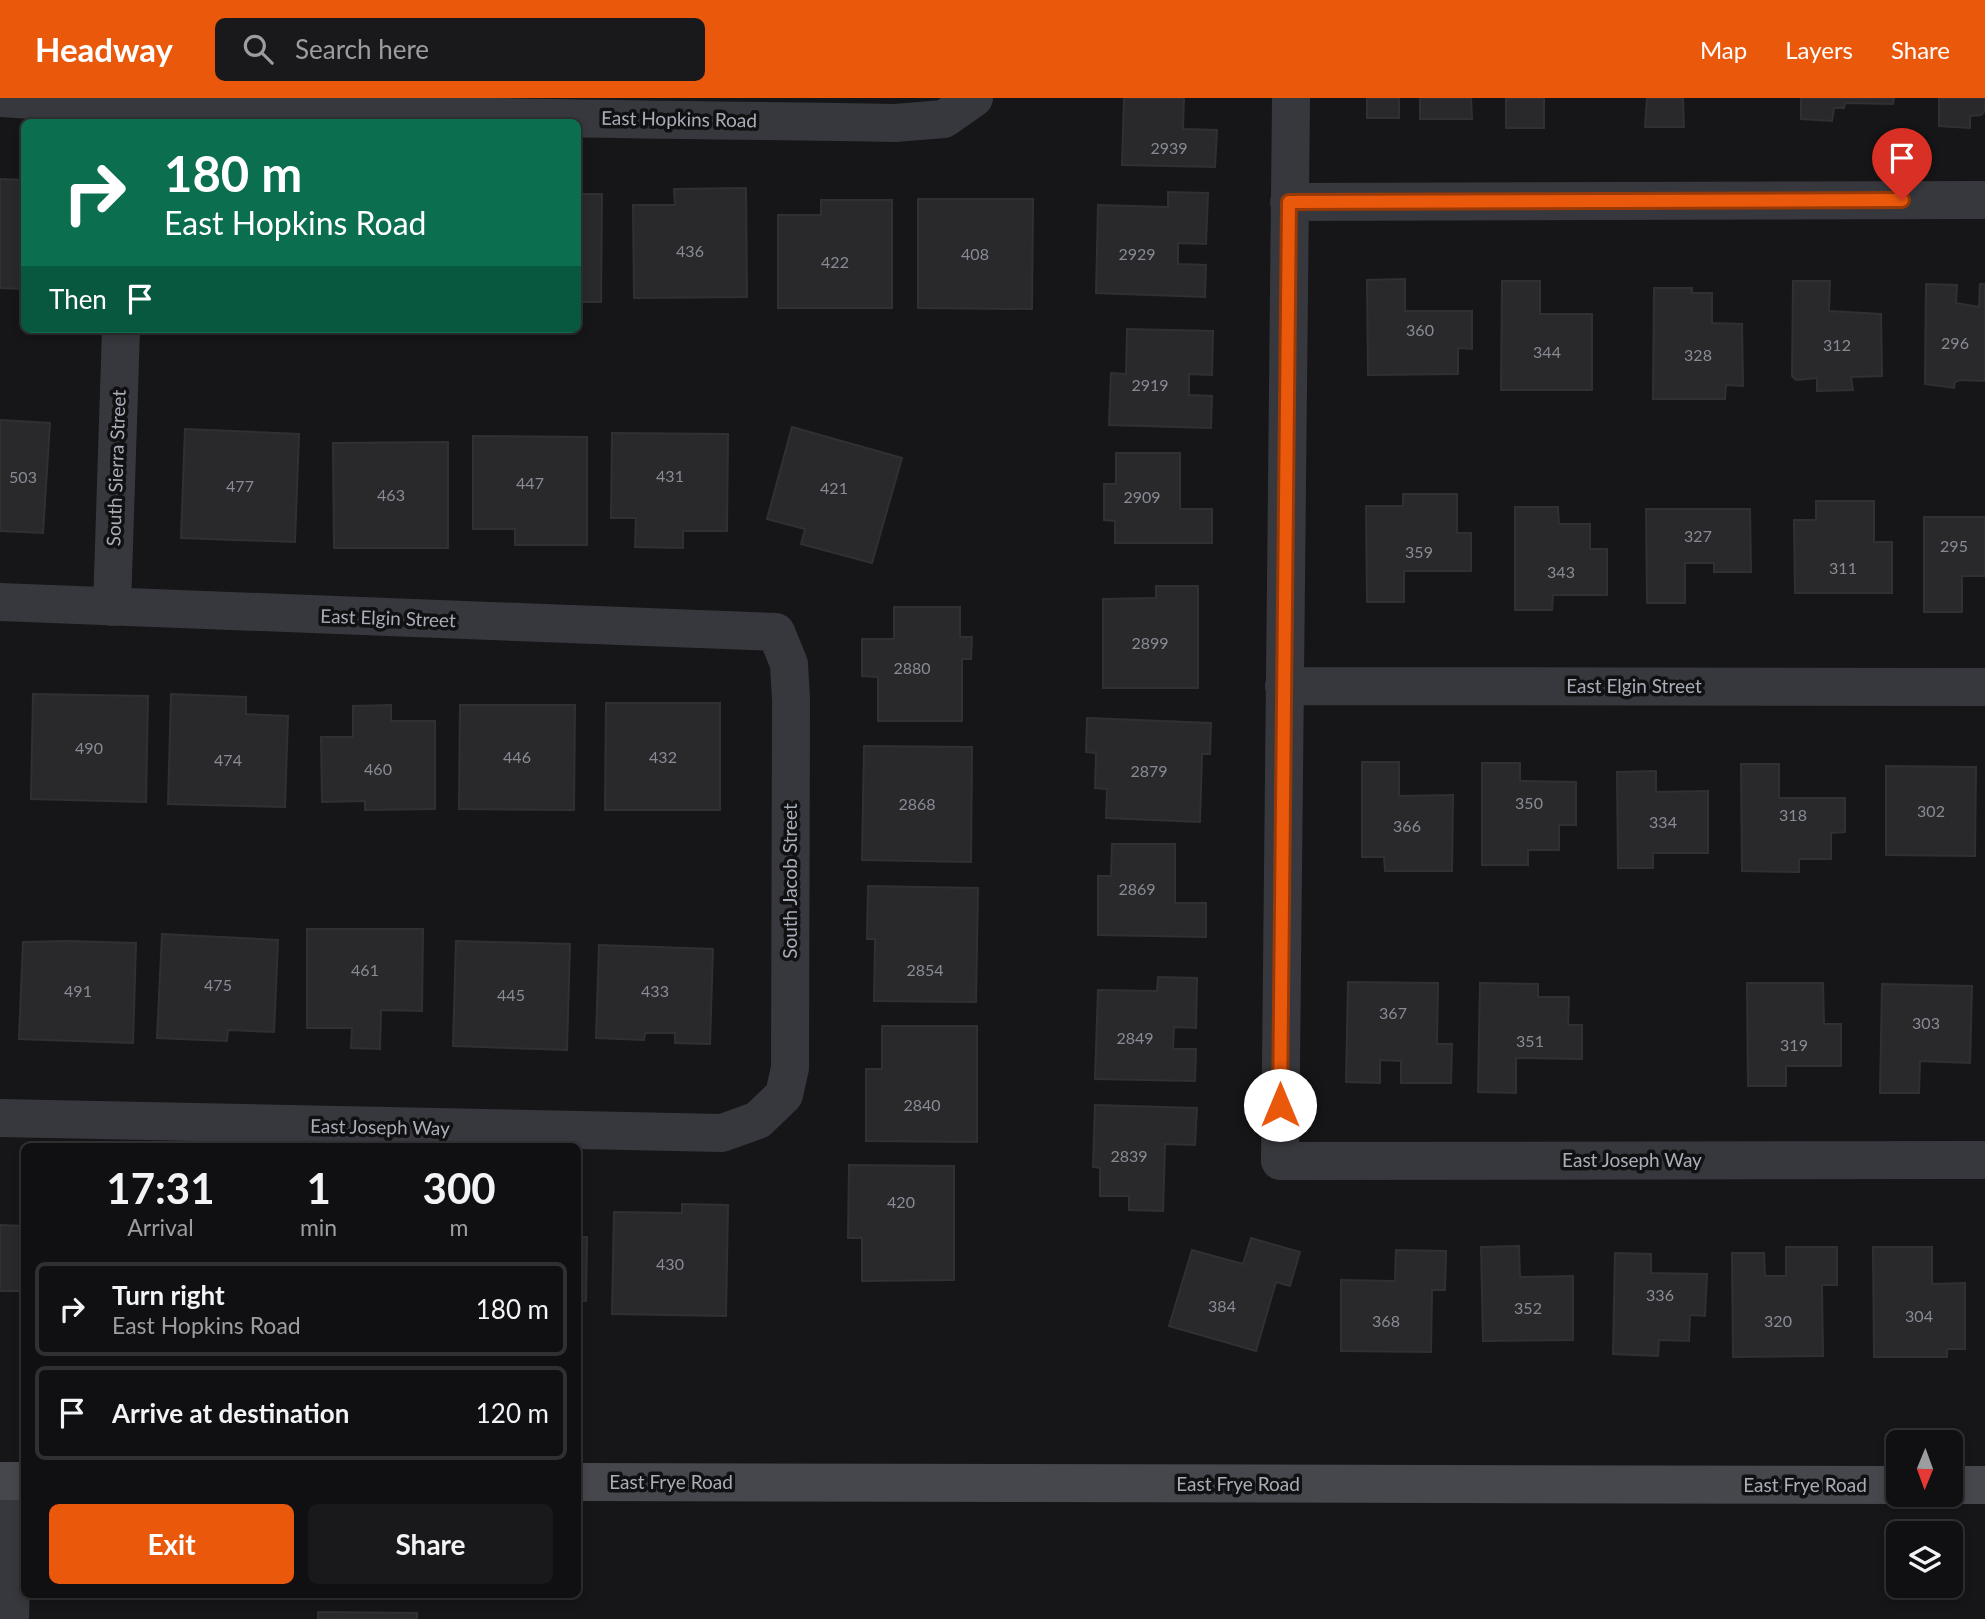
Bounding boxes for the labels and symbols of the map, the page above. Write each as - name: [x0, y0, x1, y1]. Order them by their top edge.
- street label: East Hopkins Road: [601, 106, 757, 131]
- pin: [1872, 128, 1932, 200]
- house number: 2939: [1150, 138, 1188, 157]
- house number: 436: [676, 241, 704, 260]
- house number: 408: [961, 244, 989, 263]
- house number: 2929: [1118, 244, 1156, 263]
- house number: 422: [821, 252, 849, 271]
- house number: 360: [1406, 320, 1434, 339]
- house number: 296: [1941, 333, 1969, 352]
- house number: 312: [1823, 335, 1851, 354]
- house number: 344: [1533, 342, 1561, 361]
- house number: 328: [1684, 345, 1712, 364]
- house number: 2919: [1131, 375, 1169, 394]
- street label: South Sierra Street: [101, 389, 130, 547]
- house number: 431: [656, 466, 684, 485]
- house number: 503: [9, 467, 37, 486]
- house number: 447: [516, 473, 544, 492]
- house number: 477: [226, 476, 254, 495]
- house number: 421: [820, 478, 848, 497]
- house number: 463: [377, 485, 405, 504]
- house number: 2909: [1123, 487, 1161, 506]
- house number: 327: [1684, 526, 1712, 545]
- house number: 295: [1940, 536, 1968, 555]
- house number: 359: [1405, 542, 1433, 561]
- house number: 311: [1829, 558, 1857, 577]
- house number: 343: [1547, 562, 1575, 581]
- street label: East Elgin Street: [320, 604, 456, 631]
- house number: 2899: [1131, 633, 1169, 652]
- house number: 2880: [893, 658, 931, 677]
- street label: East Elgin Street: [1566, 674, 1702, 697]
- house number: 490: [75, 738, 103, 757]
- house number: 446: [503, 747, 531, 766]
- house number: 432: [649, 747, 677, 766]
- house number: 474: [214, 750, 242, 769]
- house number: 460: [364, 759, 392, 778]
- house number: 2879: [1130, 761, 1168, 780]
- house number: 350: [1515, 793, 1543, 812]
- house number: 2868: [898, 794, 936, 813]
- house number: 302: [1917, 801, 1945, 820]
- street label: South Jacob Street: [778, 803, 801, 959]
- house number: 318: [1779, 805, 1807, 824]
- house number: 334: [1649, 812, 1677, 831]
- house number: 366: [1393, 816, 1421, 835]
- house number: 2869: [1118, 879, 1156, 898]
- house number: 461: [351, 960, 379, 979]
- house number: 2854: [906, 960, 944, 979]
- house number: 475: [204, 975, 232, 994]
- house number: 491: [64, 981, 92, 1000]
- house number: 433: [641, 981, 669, 1000]
- house number: 445: [497, 985, 525, 1004]
- house number: 367: [1379, 1003, 1407, 1022]
- house number: 303: [1912, 1013, 1940, 1032]
- house number: 2849: [1116, 1028, 1154, 1047]
- house number: 351: [1516, 1031, 1544, 1050]
- house number: 319: [1780, 1035, 1808, 1054]
- position arrow: [1243, 1068, 1317, 1142]
- house number: 2840: [903, 1095, 941, 1114]
- street label: East Joseph Way: [310, 1114, 450, 1139]
- house number: 2839: [1110, 1146, 1148, 1165]
- street label: East Joseph Way: [1562, 1148, 1702, 1171]
- house number: 420: [887, 1192, 915, 1211]
- house number: 430: [656, 1254, 684, 1273]
- house number: 336: [1646, 1285, 1674, 1304]
- house number: 384: [1208, 1296, 1236, 1315]
- house number: 352: [1514, 1298, 1542, 1317]
- house number: 304: [1905, 1306, 1933, 1325]
- house number: 368: [1372, 1311, 1400, 1330]
- house number: 320: [1764, 1311, 1792, 1330]
- north arrow: [1886, 1430, 1964, 1507]
- street label: East Frye Road: [609, 1470, 733, 1493]
- street label: East Frye Road: [1176, 1472, 1300, 1495]
- street label: East Frye Road: [1743, 1473, 1867, 1496]

